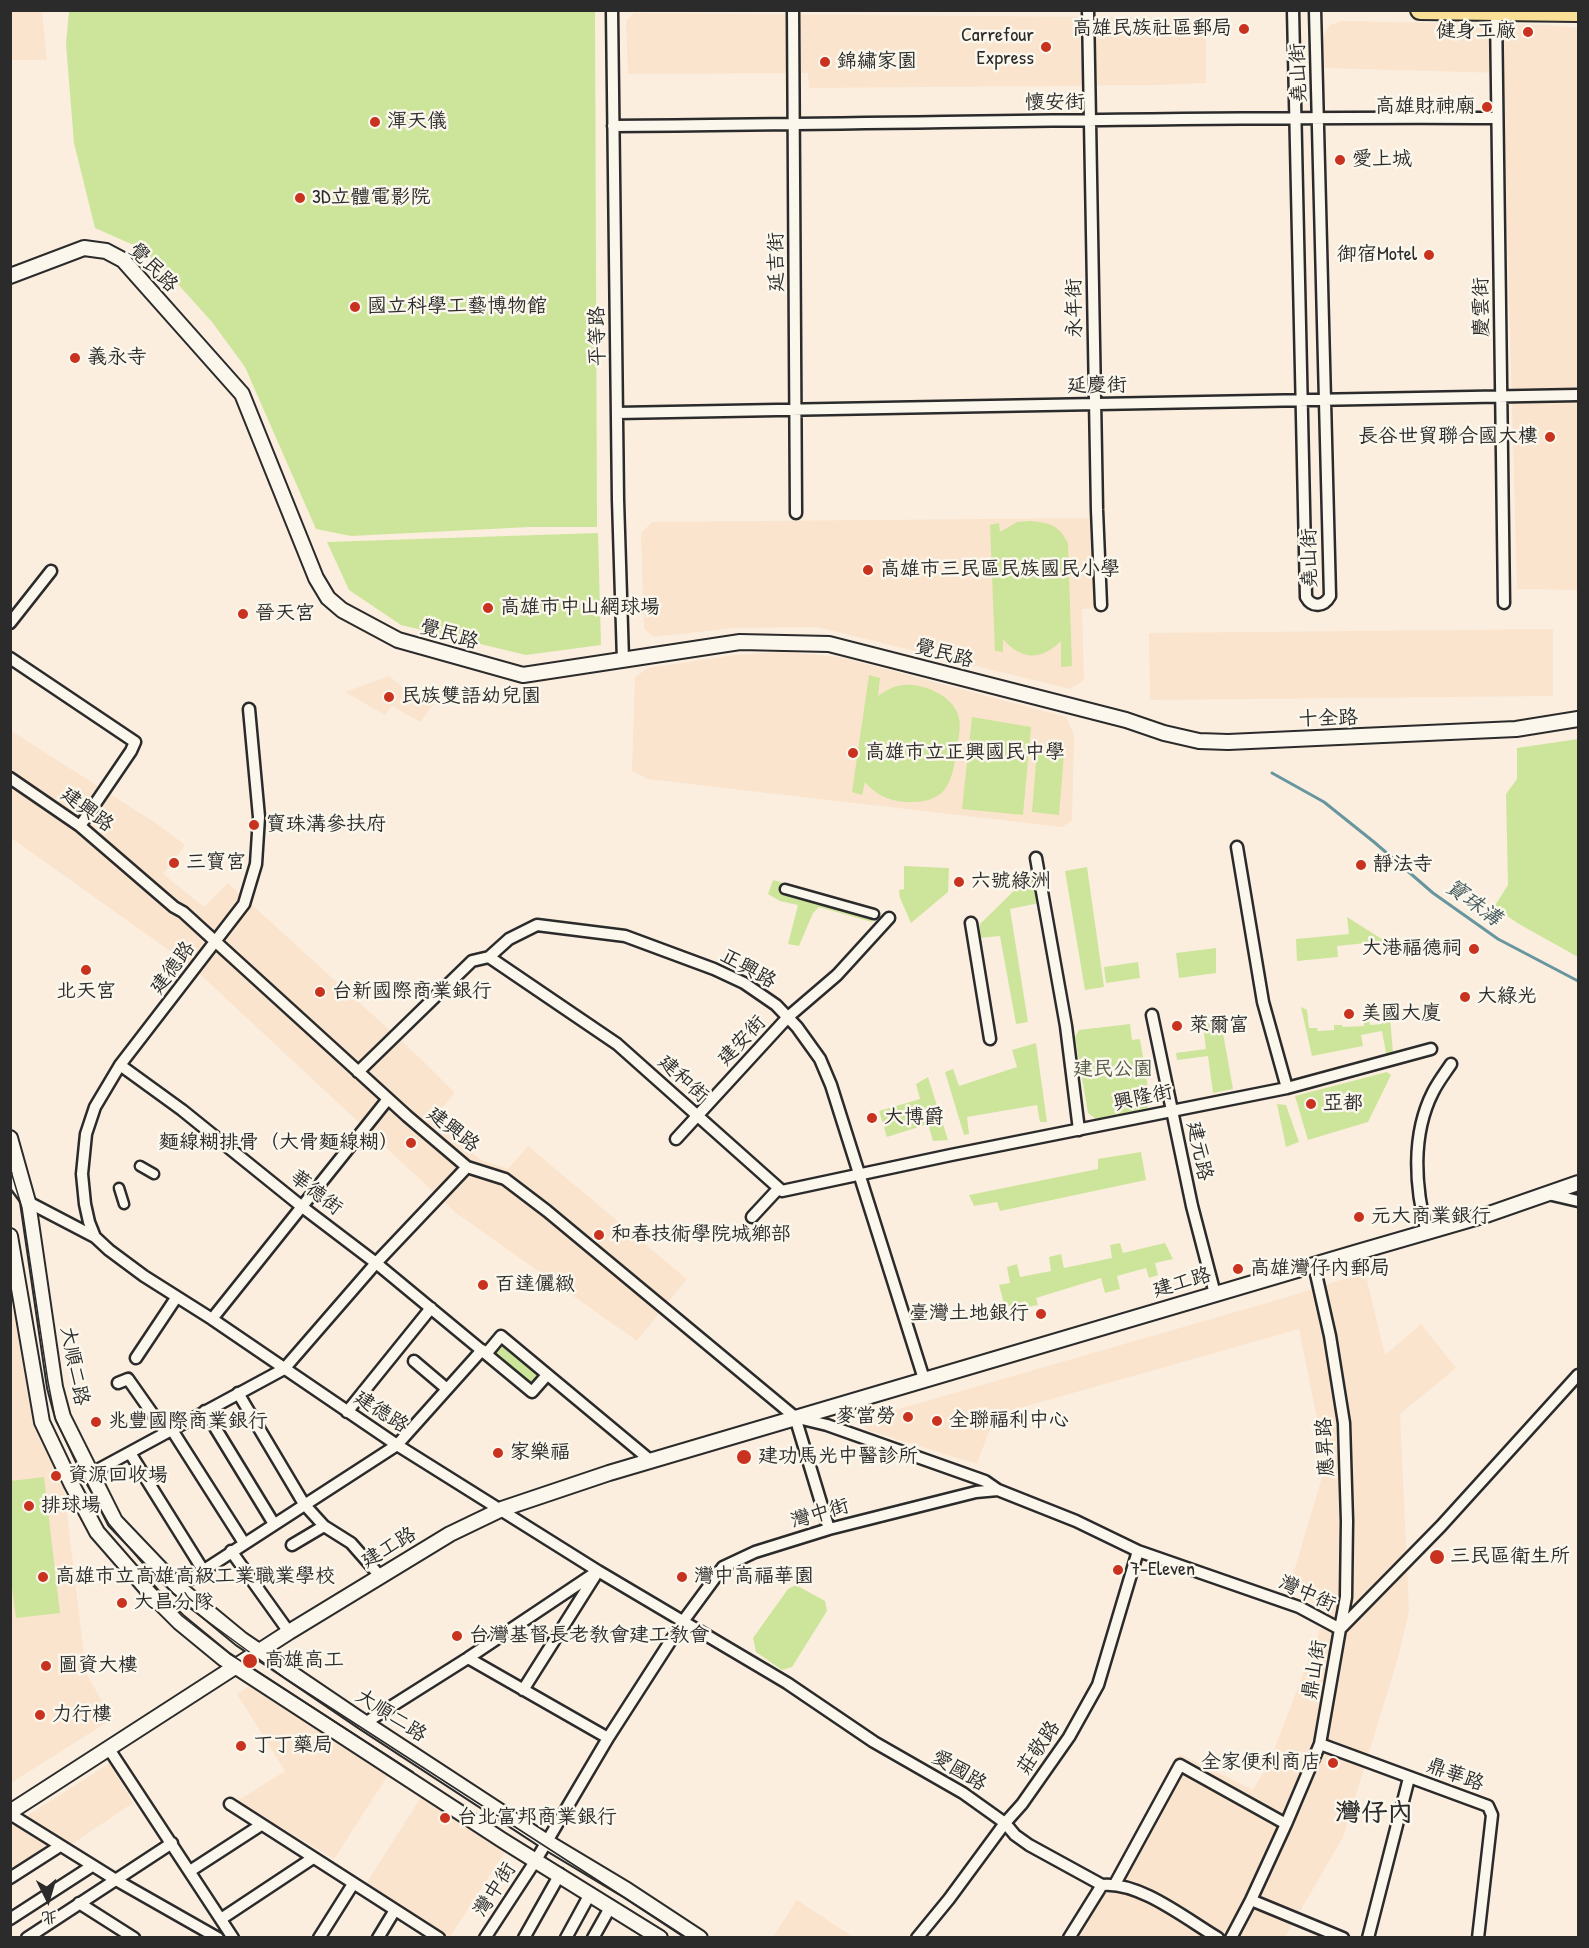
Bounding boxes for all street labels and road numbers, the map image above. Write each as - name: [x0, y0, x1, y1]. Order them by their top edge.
- street label: 堯山街: [1286, 43, 1312, 103]
- street label: 懷安街: [1025, 90, 1085, 116]
- street label: 延吉街: [764, 232, 790, 292]
- street label: 覺民路: [123, 238, 183, 298]
- street label: 慶雲街: [1469, 277, 1495, 337]
- street label: 永年街: [1062, 278, 1088, 338]
- street label: 平等路: [585, 306, 611, 366]
- street label: 延慶街: [1067, 373, 1127, 399]
- street label: 堯山街: [1297, 528, 1323, 588]
- street label: 覺民路: [417, 615, 481, 655]
- street label: 覺民路: [912, 635, 976, 673]
- street label: 十全路: [1298, 706, 1358, 732]
- street label: 建興路: [56, 782, 118, 838]
- street label: 建德路: [145, 937, 201, 999]
- street label: 正興路: [716, 944, 780, 994]
- street label: 建安街: [713, 1011, 771, 1071]
- street label: 建和街: [653, 1050, 713, 1108]
- street label: 興隆街: [1111, 1080, 1175, 1116]
- street label: 建興路: [422, 1102, 484, 1158]
- street label: 建元路: [1181, 1119, 1217, 1183]
- street label: 華德街: [285, 1165, 347, 1221]
- street label: 建工路: [1150, 1263, 1214, 1303]
- street label: 大順二路: [55, 1324, 93, 1408]
- street label: 建德路: [349, 1386, 413, 1438]
- street label: 應昇路: [1312, 1416, 1340, 1478]
- street label: 灣中街: [788, 1494, 852, 1534]
- street label: 建工路: [357, 1522, 421, 1574]
- street label: 灣中街: [1275, 1571, 1339, 1617]
- street label: 鼎山街: [1298, 1638, 1332, 1702]
- street label: 大順二路: [351, 1684, 431, 1748]
- street label: 莊敬路: [1012, 1716, 1066, 1780]
- street label: 愛國路: [927, 1745, 991, 1797]
- street label: 鼎華路: [1423, 1753, 1487, 1797]
- street label: 灣中街: [469, 1858, 521, 1922]

